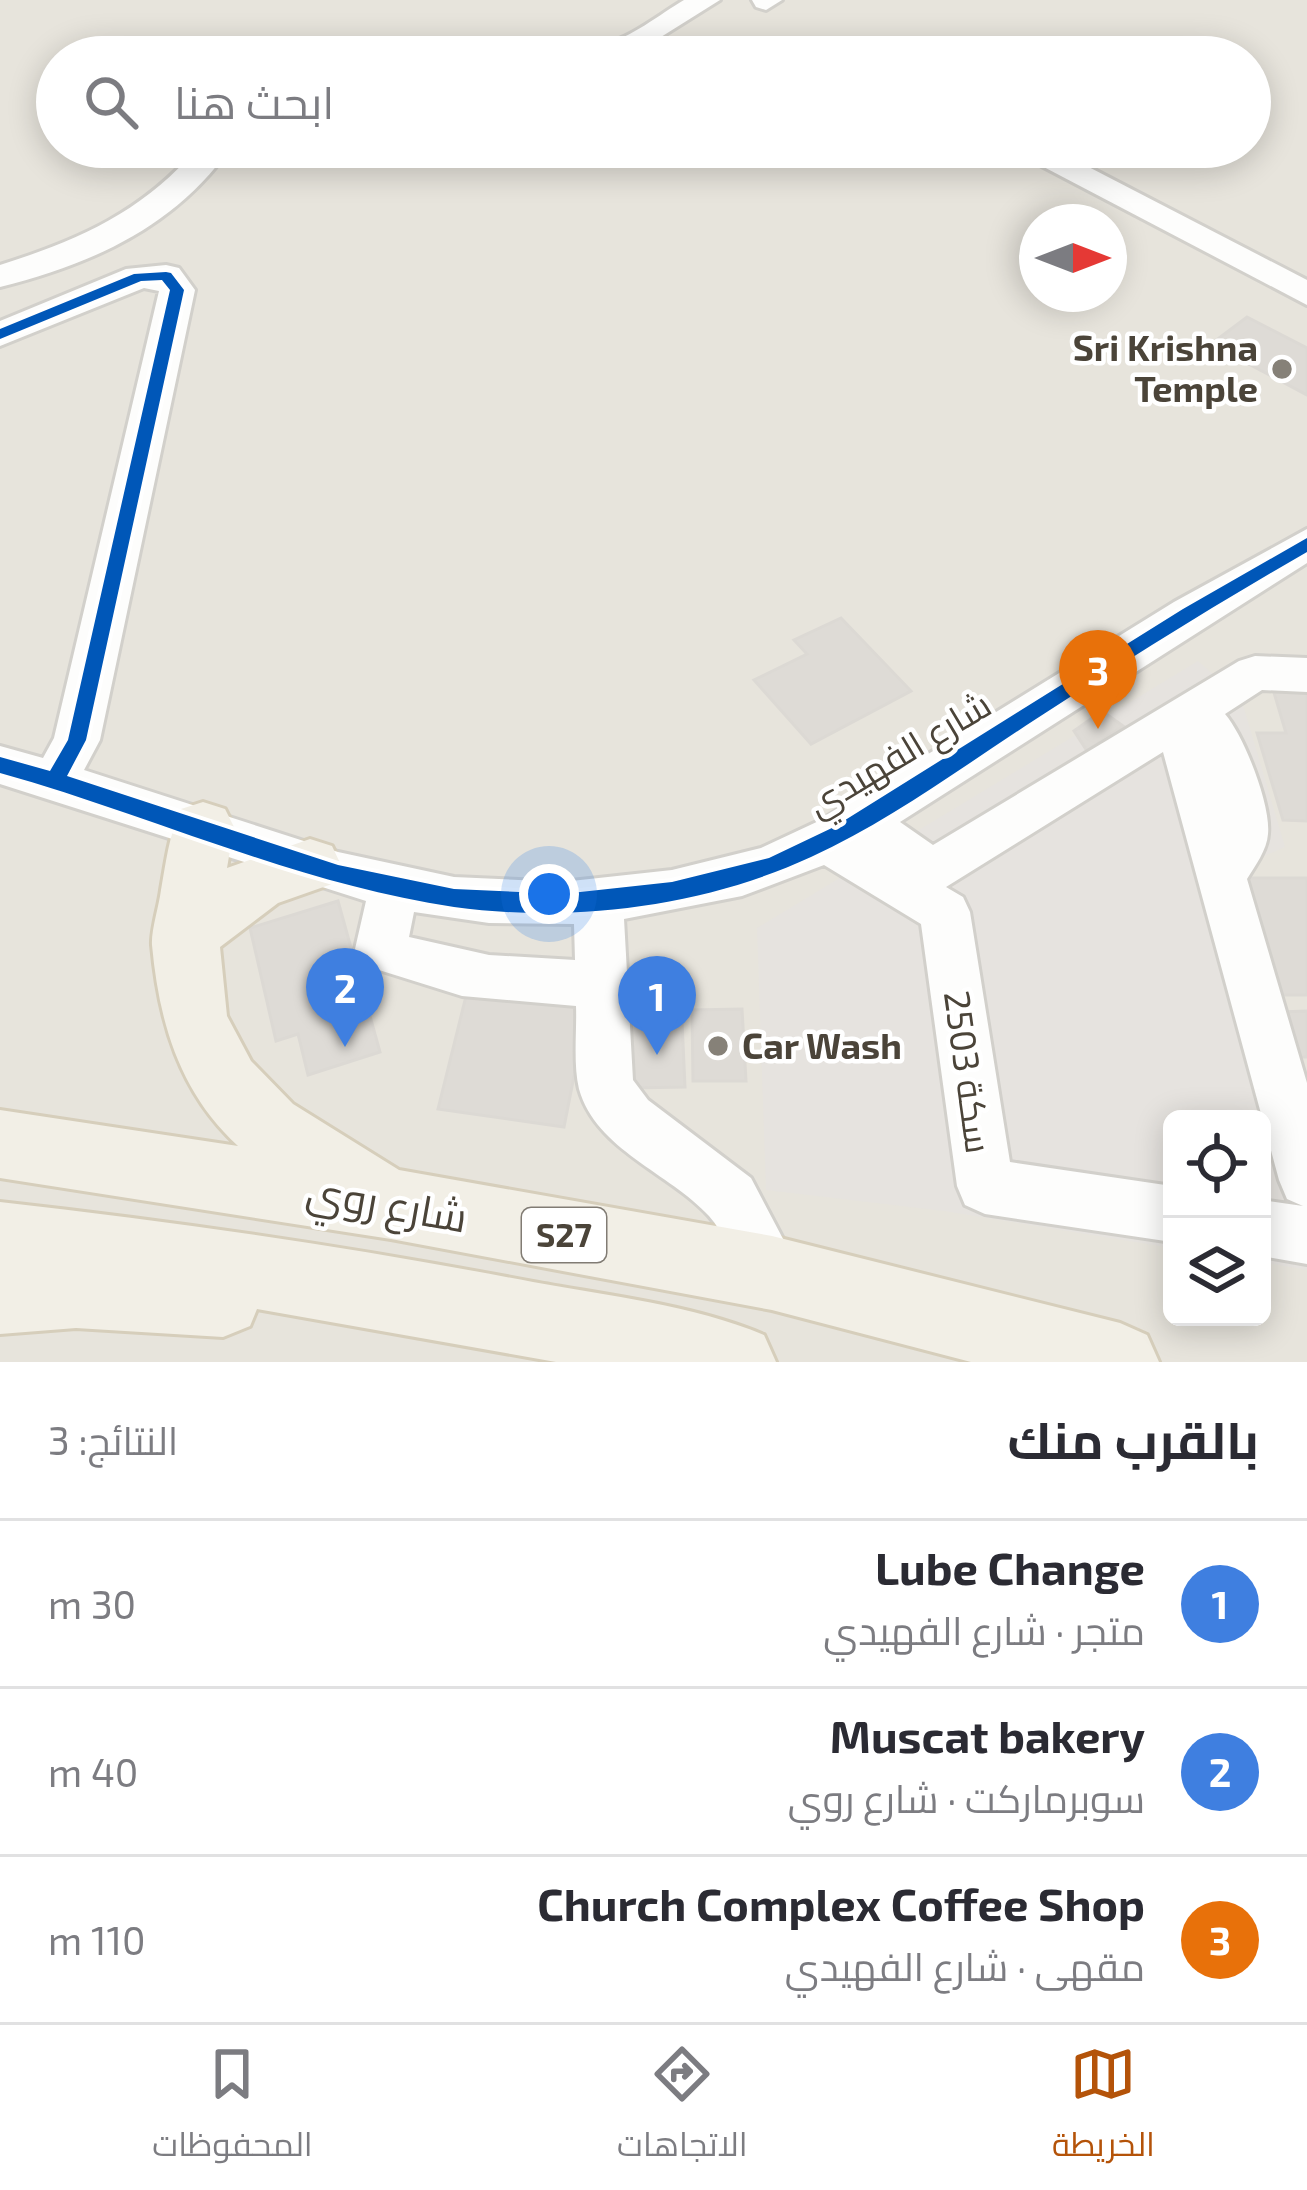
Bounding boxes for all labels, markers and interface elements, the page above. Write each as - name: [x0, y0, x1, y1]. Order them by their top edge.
- search box: [36, 36, 1271, 168]
- icon: search: [78, 69, 144, 135]
- text: ابحث هنا: [174, 74, 334, 128]
- north arrow: [1019, 204, 1127, 312]
- place label: Sri Krishna Temple: [1073, 325, 1258, 409]
- marker: Sri Krishna Temple: [1269, 356, 1295, 382]
- pin: 3: [1059, 630, 1137, 729]
- street label: شارع الفهيدي: [799, 681, 1002, 831]
- your location: [519, 864, 579, 924]
- pin: 2: [306, 948, 384, 1047]
- pin: 1: [618, 956, 696, 1055]
- street label: سكة 2503: [937, 988, 1002, 1156]
- place label: Car Wash: [742, 1023, 902, 1066]
- marker: Car Wash: [705, 1033, 731, 1059]
- map controls: [1163, 1110, 1271, 1326]
- button: locate: [1163, 1110, 1271, 1218]
- street label: شارع روي: [301, 1163, 472, 1251]
- road number: S27: [522, 1208, 606, 1262]
- button: layers: [1163, 1218, 1271, 1326]
- text: بالقرب منك: [1007, 1408, 1259, 1469]
- text: النتائج: 3: [48, 1416, 178, 1463]
- text: Lube Change: [875, 1540, 1145, 1594]
- text: 30 m: [48, 1580, 136, 1627]
- text: 1: [1212, 1580, 1228, 1627]
- text: متجر · شارع الفهيدي: [823, 1606, 1145, 1653]
- text: Muscat bakery: [830, 1708, 1145, 1762]
- text: 40 m: [48, 1748, 138, 1795]
- text: 2: [1209, 1748, 1231, 1795]
- text: سوبرماركت · شارع روي: [788, 1774, 1145, 1821]
- text: Church Complex Coffee Shop: [537, 1876, 1145, 1930]
- text: 110 m: [48, 1916, 145, 1963]
- text: 3: [1209, 1916, 1231, 1963]
- text: مقهى · شارع الفهيدي: [785, 1942, 1145, 1989]
- tab: المحفوظات: [152, 2041, 313, 2175]
- tab: الاتجاهات: [617, 2041, 748, 2175]
- tab: الخريطة: [1052, 2041, 1155, 2175]

